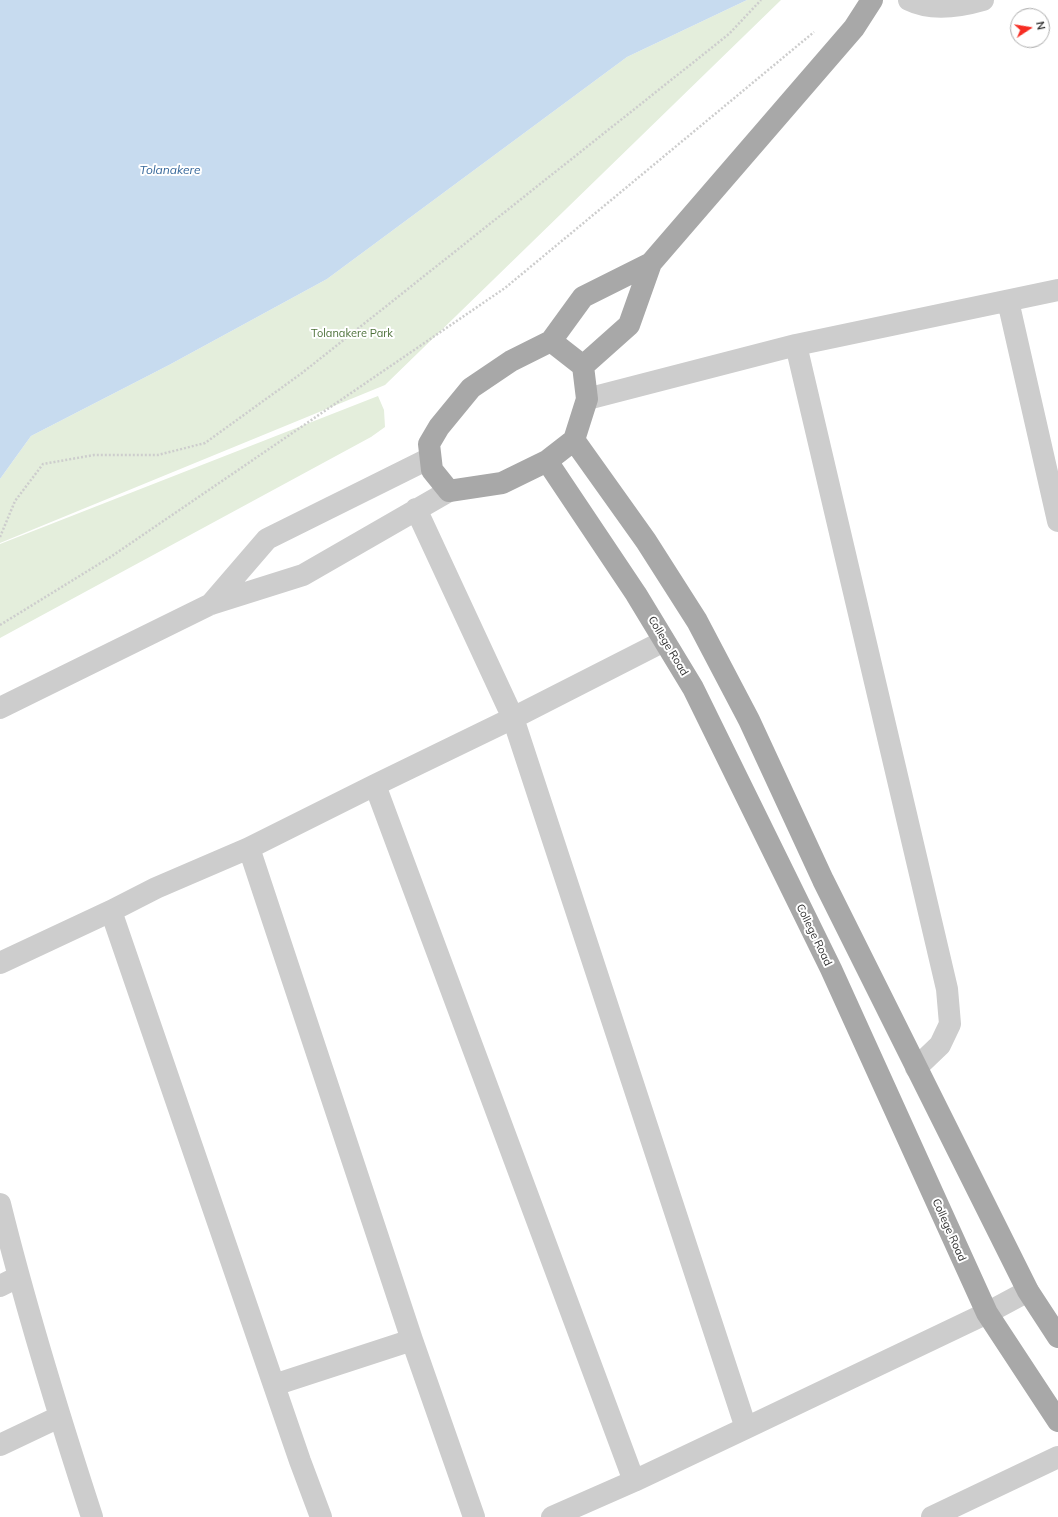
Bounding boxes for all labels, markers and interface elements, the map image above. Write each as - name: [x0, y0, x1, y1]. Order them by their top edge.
- north arrow: [1010, 8, 1050, 48]
- text: N: [1033, 20, 1048, 31]
- water label: Tolanakere: [140, 163, 200, 177]
- park label: Tolanakere Park: [311, 327, 393, 341]
- street label: College Road: [645, 614, 691, 678]
- street label: College Road: [793, 902, 835, 968]
- street label: College Road: [929, 1197, 969, 1263]

